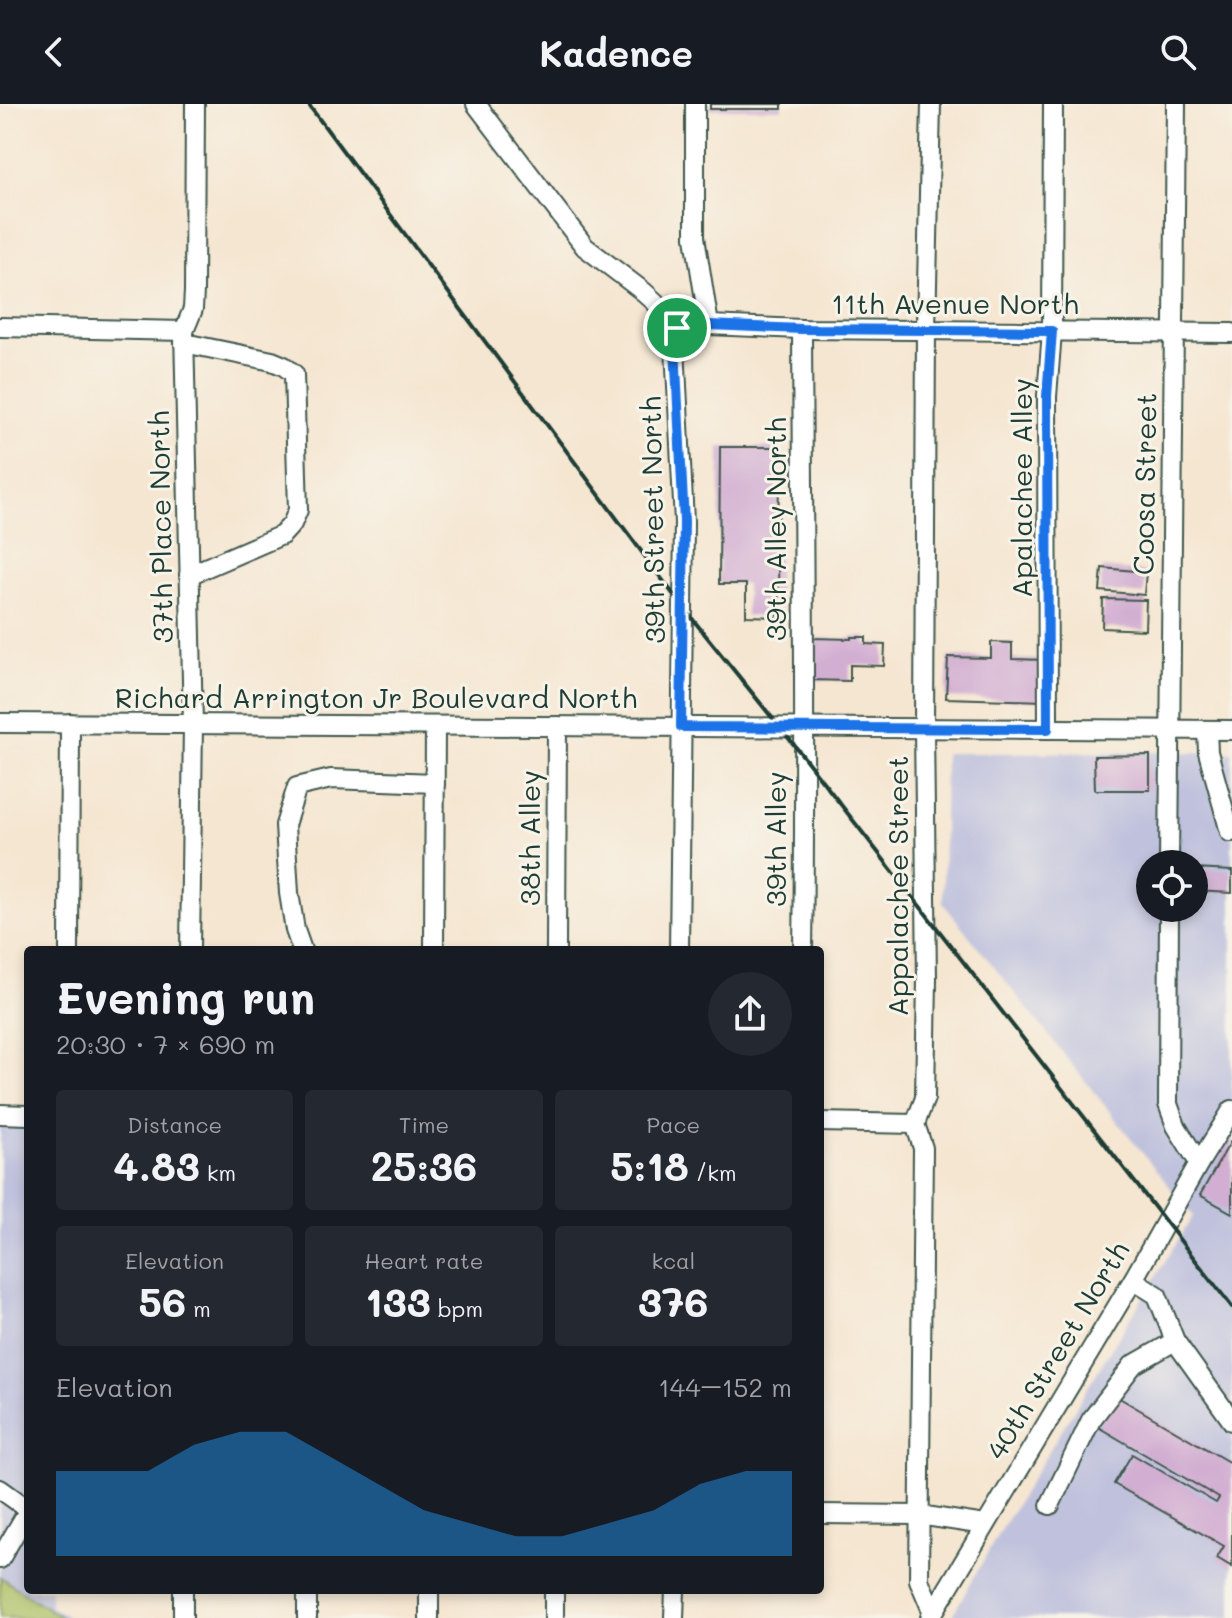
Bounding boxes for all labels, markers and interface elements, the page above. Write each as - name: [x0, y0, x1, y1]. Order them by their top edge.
- text: Kadence: [539, 29, 693, 76]
- icon: back: [32, 30, 76, 74]
- icon: search: [1156, 30, 1200, 74]
- street label: 11th Avenue North: [831, 285, 1079, 321]
- pin: [643, 294, 711, 362]
- icon: arrive: [655, 306, 699, 350]
- street label: Apalachee Alley: [1003, 378, 1039, 598]
- street label: Coosa Street: [1124, 393, 1164, 575]
- street label: 39th Street North: [632, 396, 672, 644]
- street label: 37th Place North: [140, 410, 180, 644]
- street label: 39th Alley North: [757, 417, 793, 641]
- street label: Richard Arrington Jr Boulevard North: [115, 679, 637, 715]
- street label: Appalachee Street: [879, 756, 915, 1016]
- street label: 38th Alley: [511, 770, 547, 906]
- street label: 39th Alley: [757, 771, 793, 907]
- map controls: [1136, 850, 1208, 922]
- button: locate: [1136, 850, 1208, 922]
- text: Evening run: [56, 968, 315, 1025]
- button: share: [708, 972, 792, 1056]
- text: 20:30 · 7 × 690 m: [56, 1027, 275, 1061]
- text: Distance: [127, 1110, 222, 1139]
- text: Time: [399, 1110, 449, 1139]
- text: Pace: [646, 1110, 700, 1139]
- text: 4.83: [113, 1139, 200, 1191]
- text: 25:36: [371, 1139, 477, 1191]
- text: 5:18: [610, 1139, 689, 1191]
- text: km: [200, 1158, 236, 1187]
- text: /km: [689, 1158, 737, 1187]
- street label: 40th Street North: [978, 1234, 1136, 1466]
- text: Elevation: [125, 1246, 224, 1275]
- text: Heart rate: [365, 1246, 483, 1275]
- text: kcal: [651, 1246, 695, 1275]
- text: 56: [139, 1275, 186, 1327]
- text: 133: [365, 1275, 431, 1327]
- text: 376: [638, 1275, 709, 1327]
- text: m: [186, 1294, 211, 1323]
- text: bpm: [431, 1294, 483, 1323]
- text: Elevation: [56, 1370, 173, 1404]
- text: 144–152 m: [658, 1370, 792, 1404]

